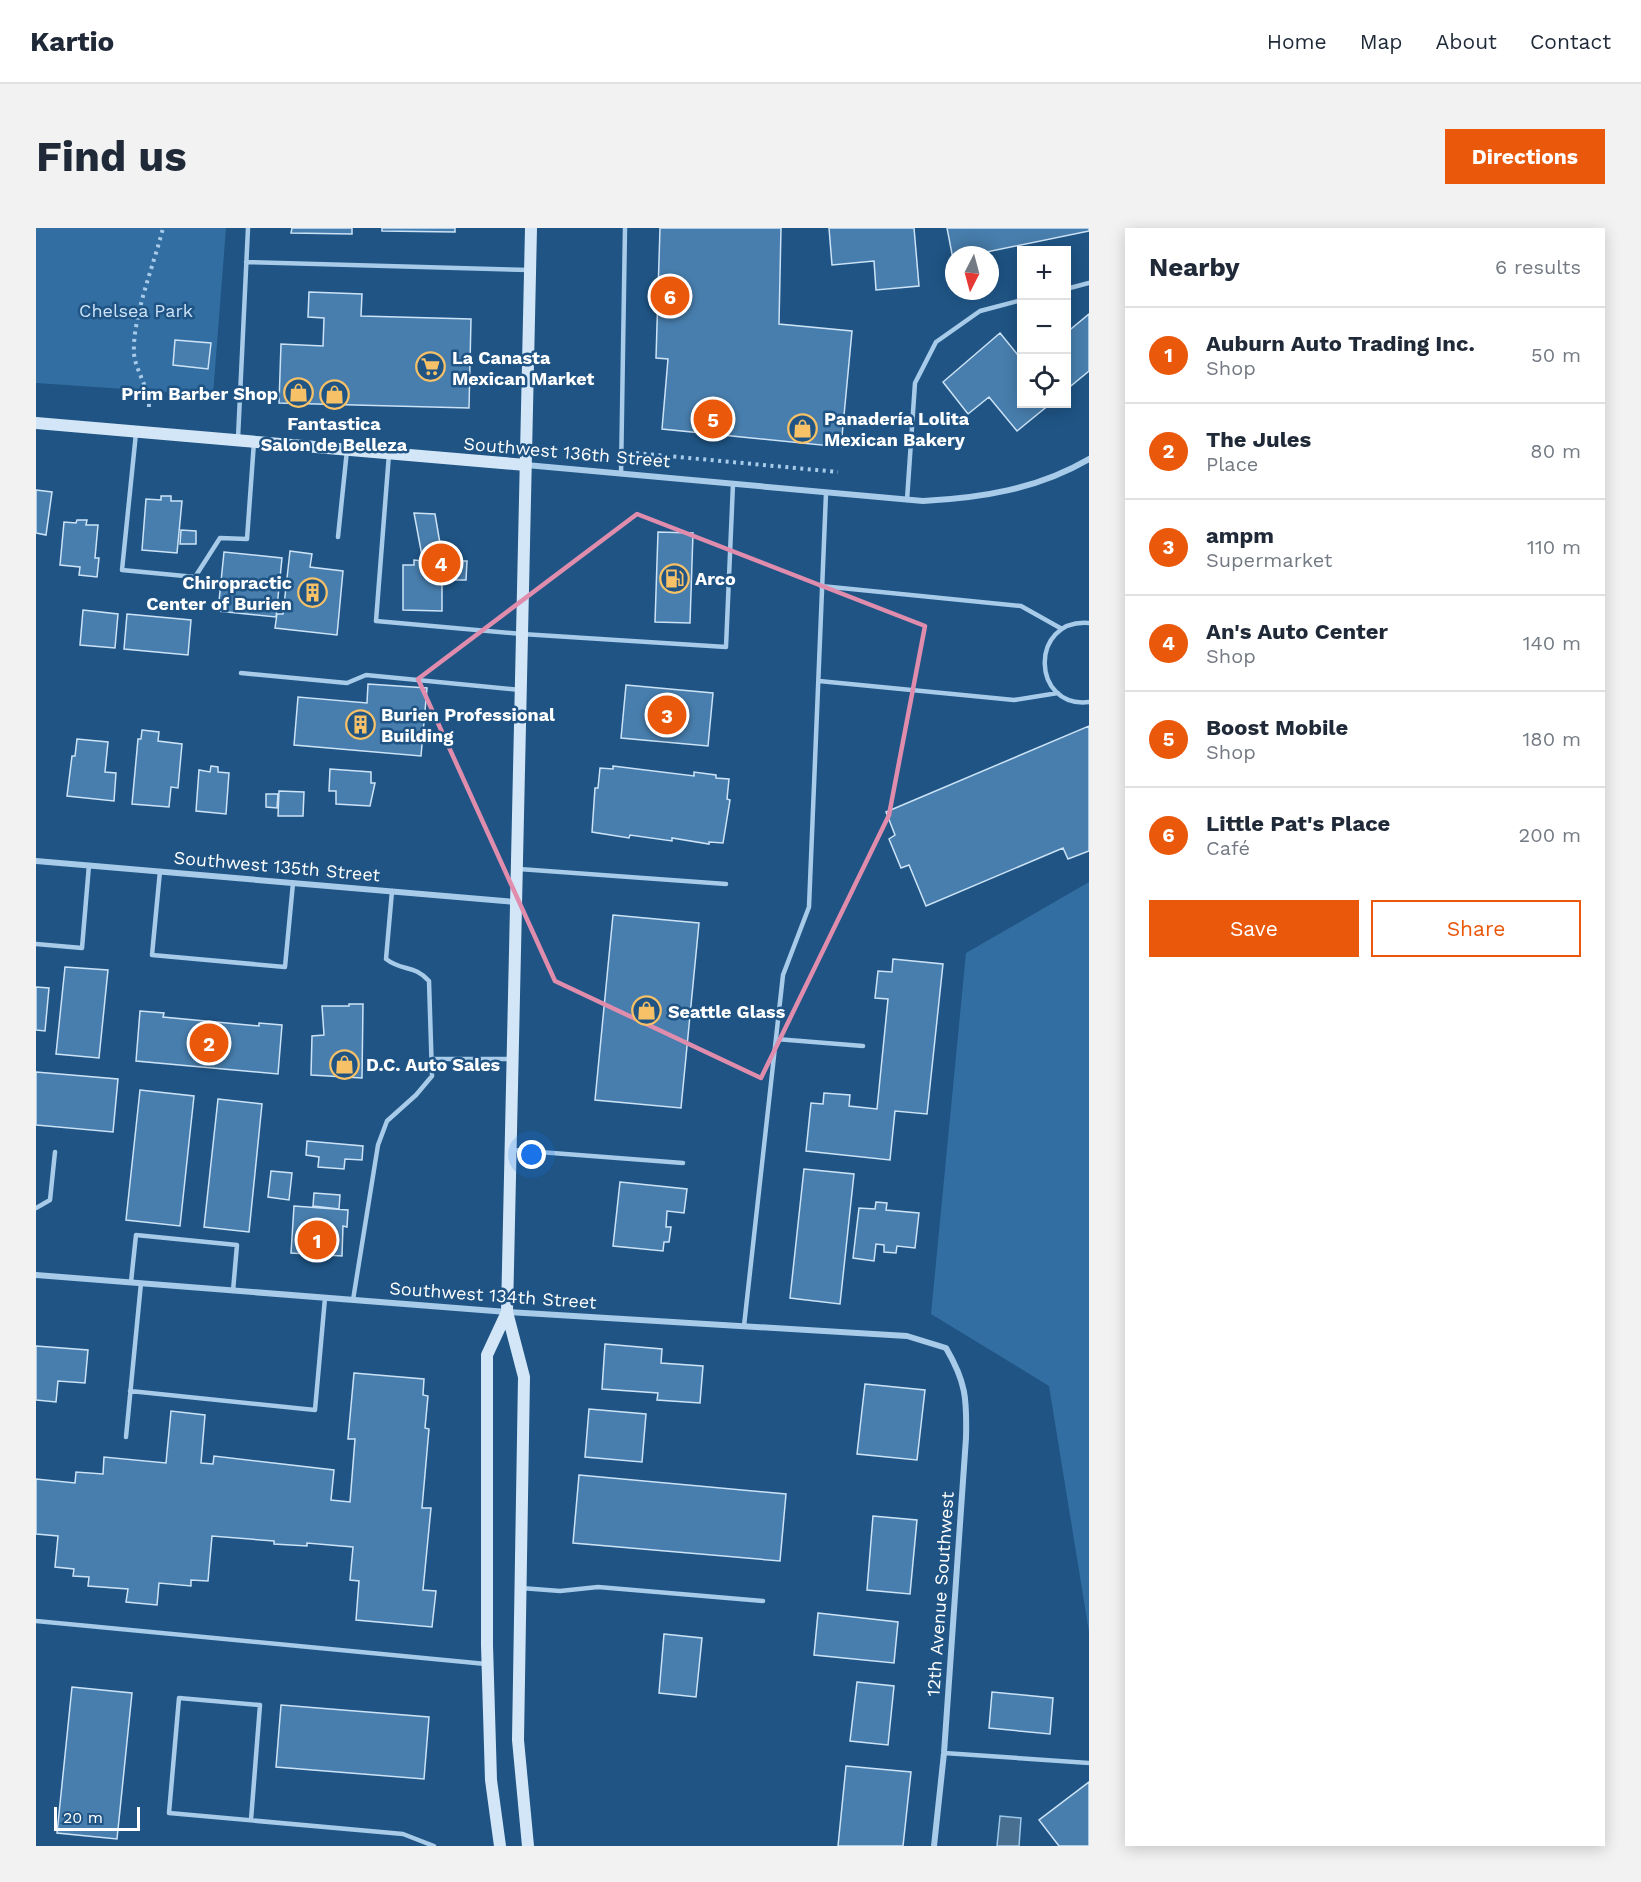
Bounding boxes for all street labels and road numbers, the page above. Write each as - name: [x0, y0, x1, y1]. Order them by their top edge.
- street label: Southwest 136th Street: [463, 433, 672, 472]
- street label: Southwest 135th Street: [173, 847, 381, 886]
- street label: Southwest 134th Street: [389, 1277, 598, 1313]
- street label: 12th Avenue Southwest: [922, 1490, 958, 1697]

